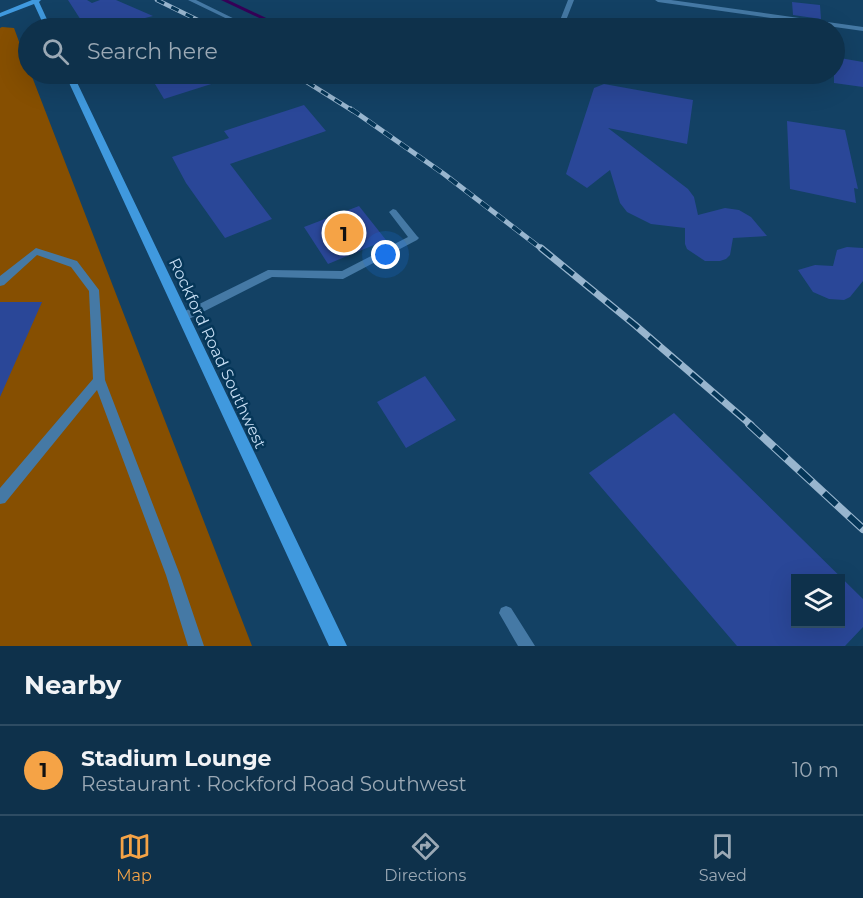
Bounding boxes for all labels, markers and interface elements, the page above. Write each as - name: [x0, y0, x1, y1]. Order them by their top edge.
- search box: [18, 18, 845, 84]
- icon: search: [39, 35, 72, 68]
- text: Search here: [87, 38, 218, 65]
- pin: 1: [324, 210, 364, 256]
- your location: [371, 240, 400, 269]
- street label: Rockford Road Southwest: [165, 255, 270, 452]
- map controls: [791, 574, 845, 628]
- button: layers: [791, 574, 845, 628]
- text: Nearby: [24, 669, 121, 701]
- text: Stadium Lounge: [81, 745, 271, 772]
- text: 1: [40, 758, 47, 782]
- text: 10 m: [792, 758, 839, 782]
- text: Restaurant · Rockford Road Southwest: [81, 772, 467, 796]
- tab: Map: [116, 830, 152, 885]
- tab: Directions: [384, 830, 466, 885]
- tab: Saved: [699, 830, 747, 885]

